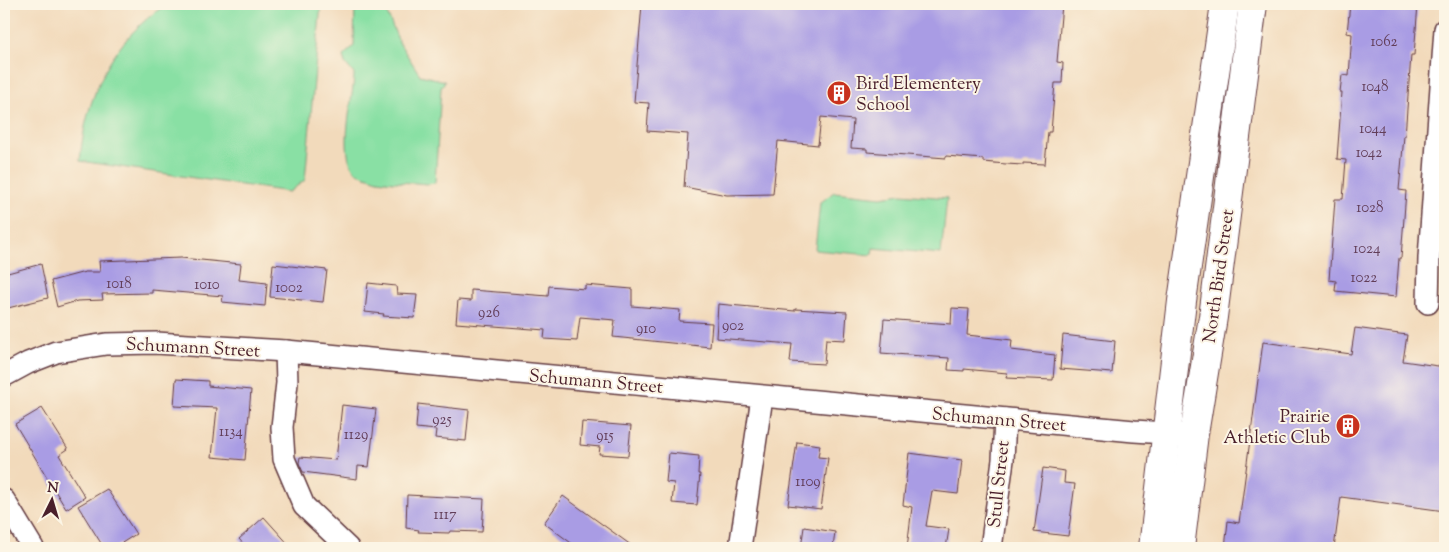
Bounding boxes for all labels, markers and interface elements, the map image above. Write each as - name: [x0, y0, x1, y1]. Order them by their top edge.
- house number: 1062: [1370, 32, 1398, 53]
- place label: Bird Elementery School: [856, 72, 981, 119]
- house number: 1048: [1361, 77, 1389, 98]
- building icon: Bird Elementery School: [826, 80, 852, 106]
- house number: 1044: [1359, 119, 1387, 140]
- house number: 1042: [1356, 143, 1382, 164]
- house number: 1028: [1356, 198, 1384, 219]
- street label: North Bird Street: [1198, 208, 1242, 345]
- house number: 1024: [1353, 239, 1381, 260]
- house number: 1022: [1351, 268, 1377, 289]
- house number: 1018: [106, 274, 132, 295]
- house number: 1010: [194, 275, 220, 296]
- house number: 1002: [275, 278, 303, 299]
- house number: 926: [478, 303, 500, 324]
- house number: 902: [722, 316, 744, 337]
- house number: 910: [636, 319, 656, 340]
- street label: Schumann Street: [125, 333, 261, 365]
- street label: Schumann Street: [528, 364, 664, 402]
- street label: Schumann Street: [931, 402, 1067, 440]
- place label: Prairie Athletic Club: [1223, 405, 1330, 452]
- house number: 925: [432, 410, 452, 431]
- building icon: Prairie Athletic Club: [1335, 413, 1361, 439]
- house number: 1134: [219, 422, 243, 443]
- house number: 1129: [344, 425, 368, 446]
- house number: 915: [596, 426, 614, 447]
- street label: Stull Street: [982, 439, 1017, 529]
- house number: 1109: [795, 472, 821, 493]
- north arrow: [28, 474, 78, 524]
- text: N: [47, 479, 59, 499]
- house number: 1117: [434, 505, 457, 526]

